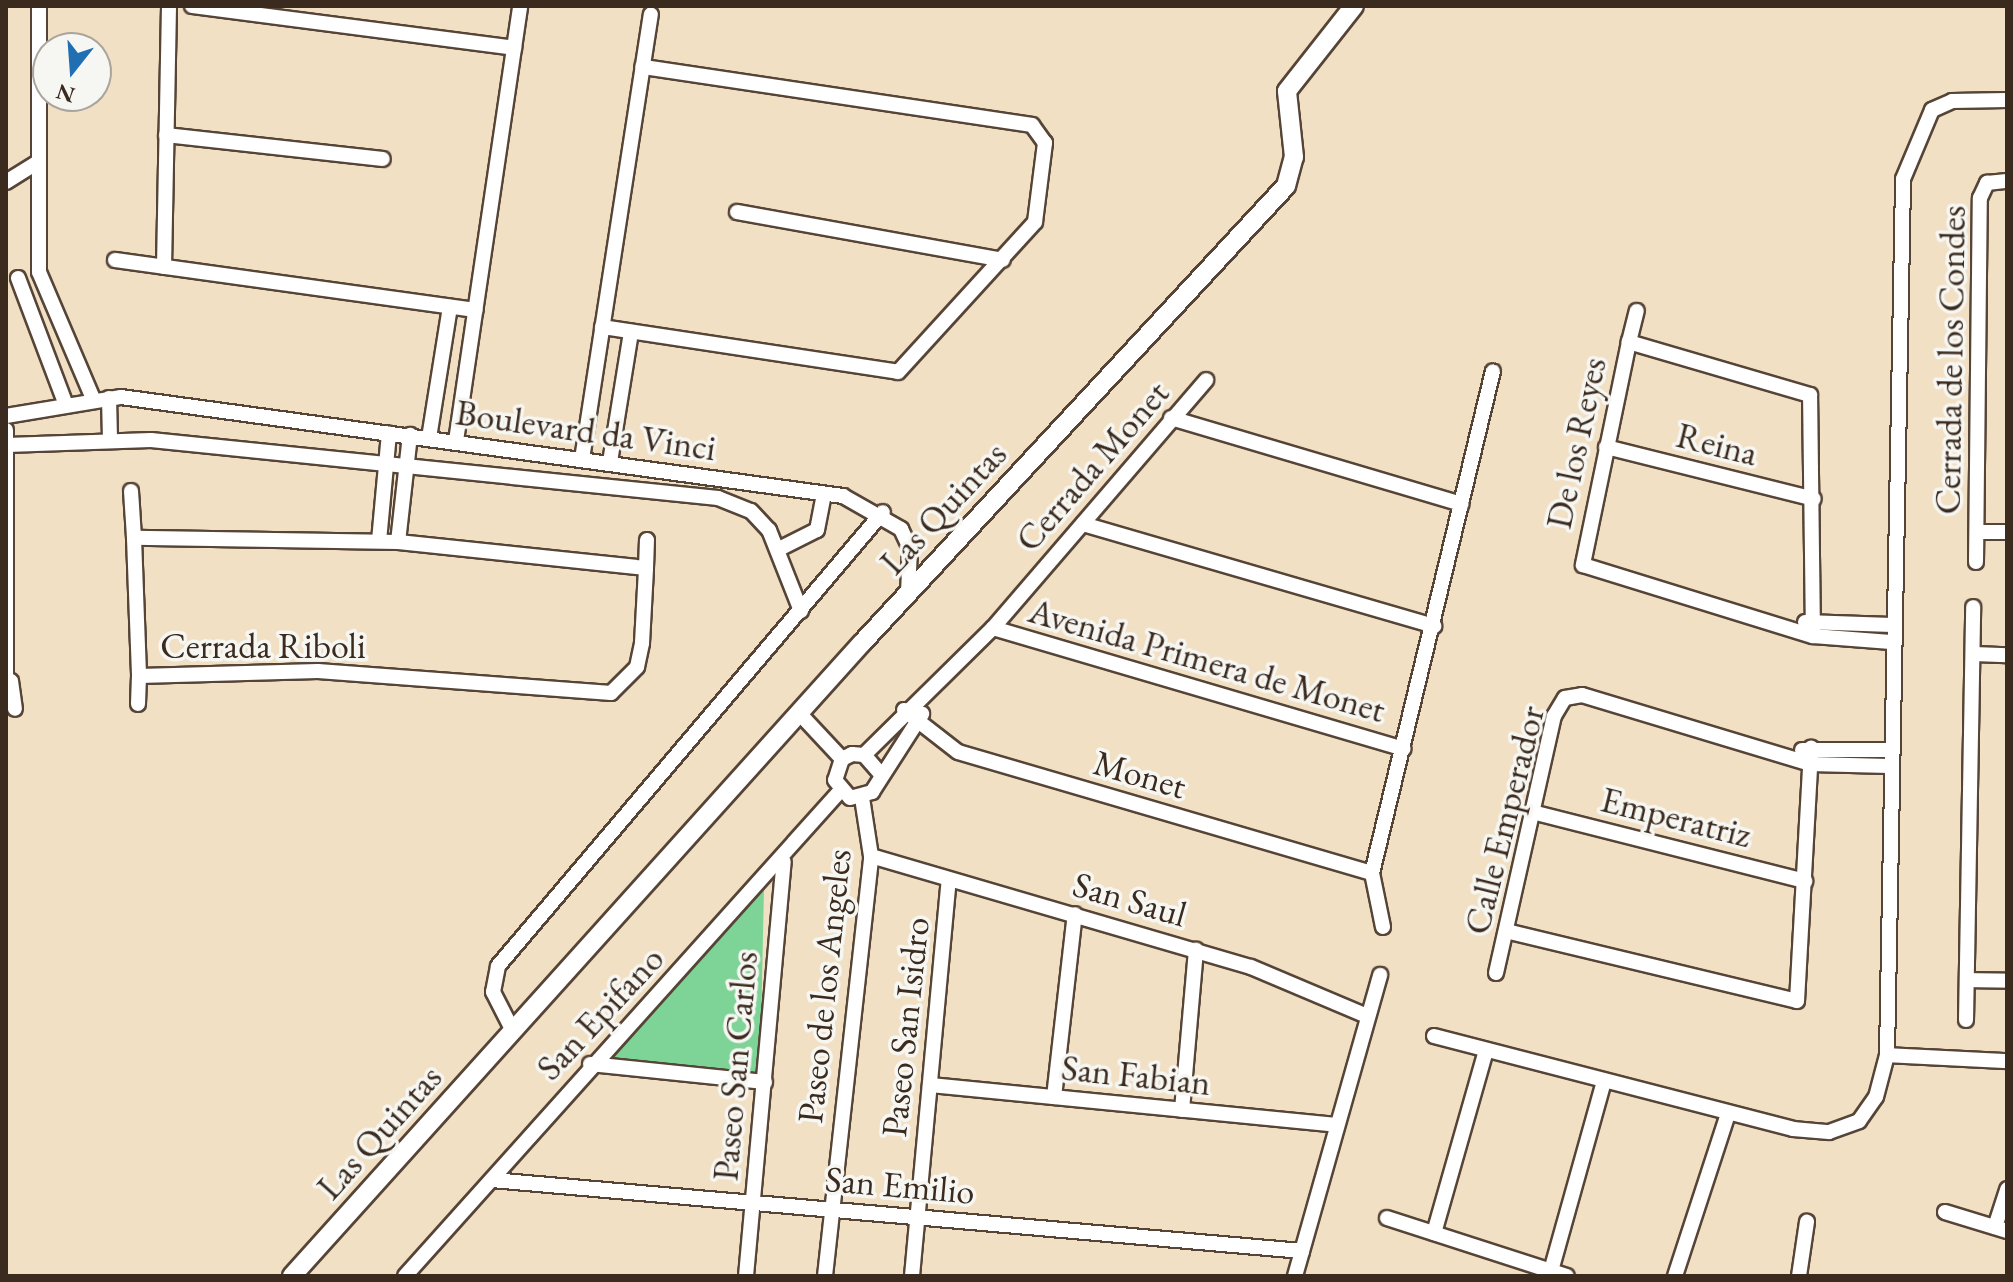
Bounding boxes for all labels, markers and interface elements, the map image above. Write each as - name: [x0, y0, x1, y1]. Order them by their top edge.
- north arrow: [32, 32, 112, 112]
- text: N: [53, 77, 78, 110]
- street label: Cerrada de los Condes: [1926, 205, 1974, 515]
- street label: De los Reyes: [1537, 353, 1615, 533]
- street label: Cerrada Monet: [1006, 372, 1178, 560]
- street label: Boulevard da Vinci: [453, 390, 719, 470]
- street label: Reina: [1672, 413, 1762, 475]
- street label: Las Quintas: [871, 433, 1015, 583]
- street label: Avenida Primera de Monet: [1024, 588, 1390, 732]
- street label: Cerrada Riboli: [160, 624, 366, 668]
- street label: Calle Emperador: [1455, 701, 1553, 939]
- street label: Monet: [1089, 740, 1191, 808]
- street label: Emperatriz: [1596, 778, 1756, 856]
- street label: Paseo de los Angeles: [788, 847, 860, 1125]
- street label: San Saul: [1068, 862, 1192, 936]
- street label: Paseo San Isidro: [872, 915, 938, 1139]
- street label: San Epifano: [527, 937, 673, 1089]
- street label: Paseo San Carlos: [703, 949, 767, 1183]
- street label: San Fabian: [1059, 1046, 1213, 1104]
- street label: Las Quintas: [307, 1056, 451, 1208]
- street label: San Emilio: [824, 1157, 976, 1213]

